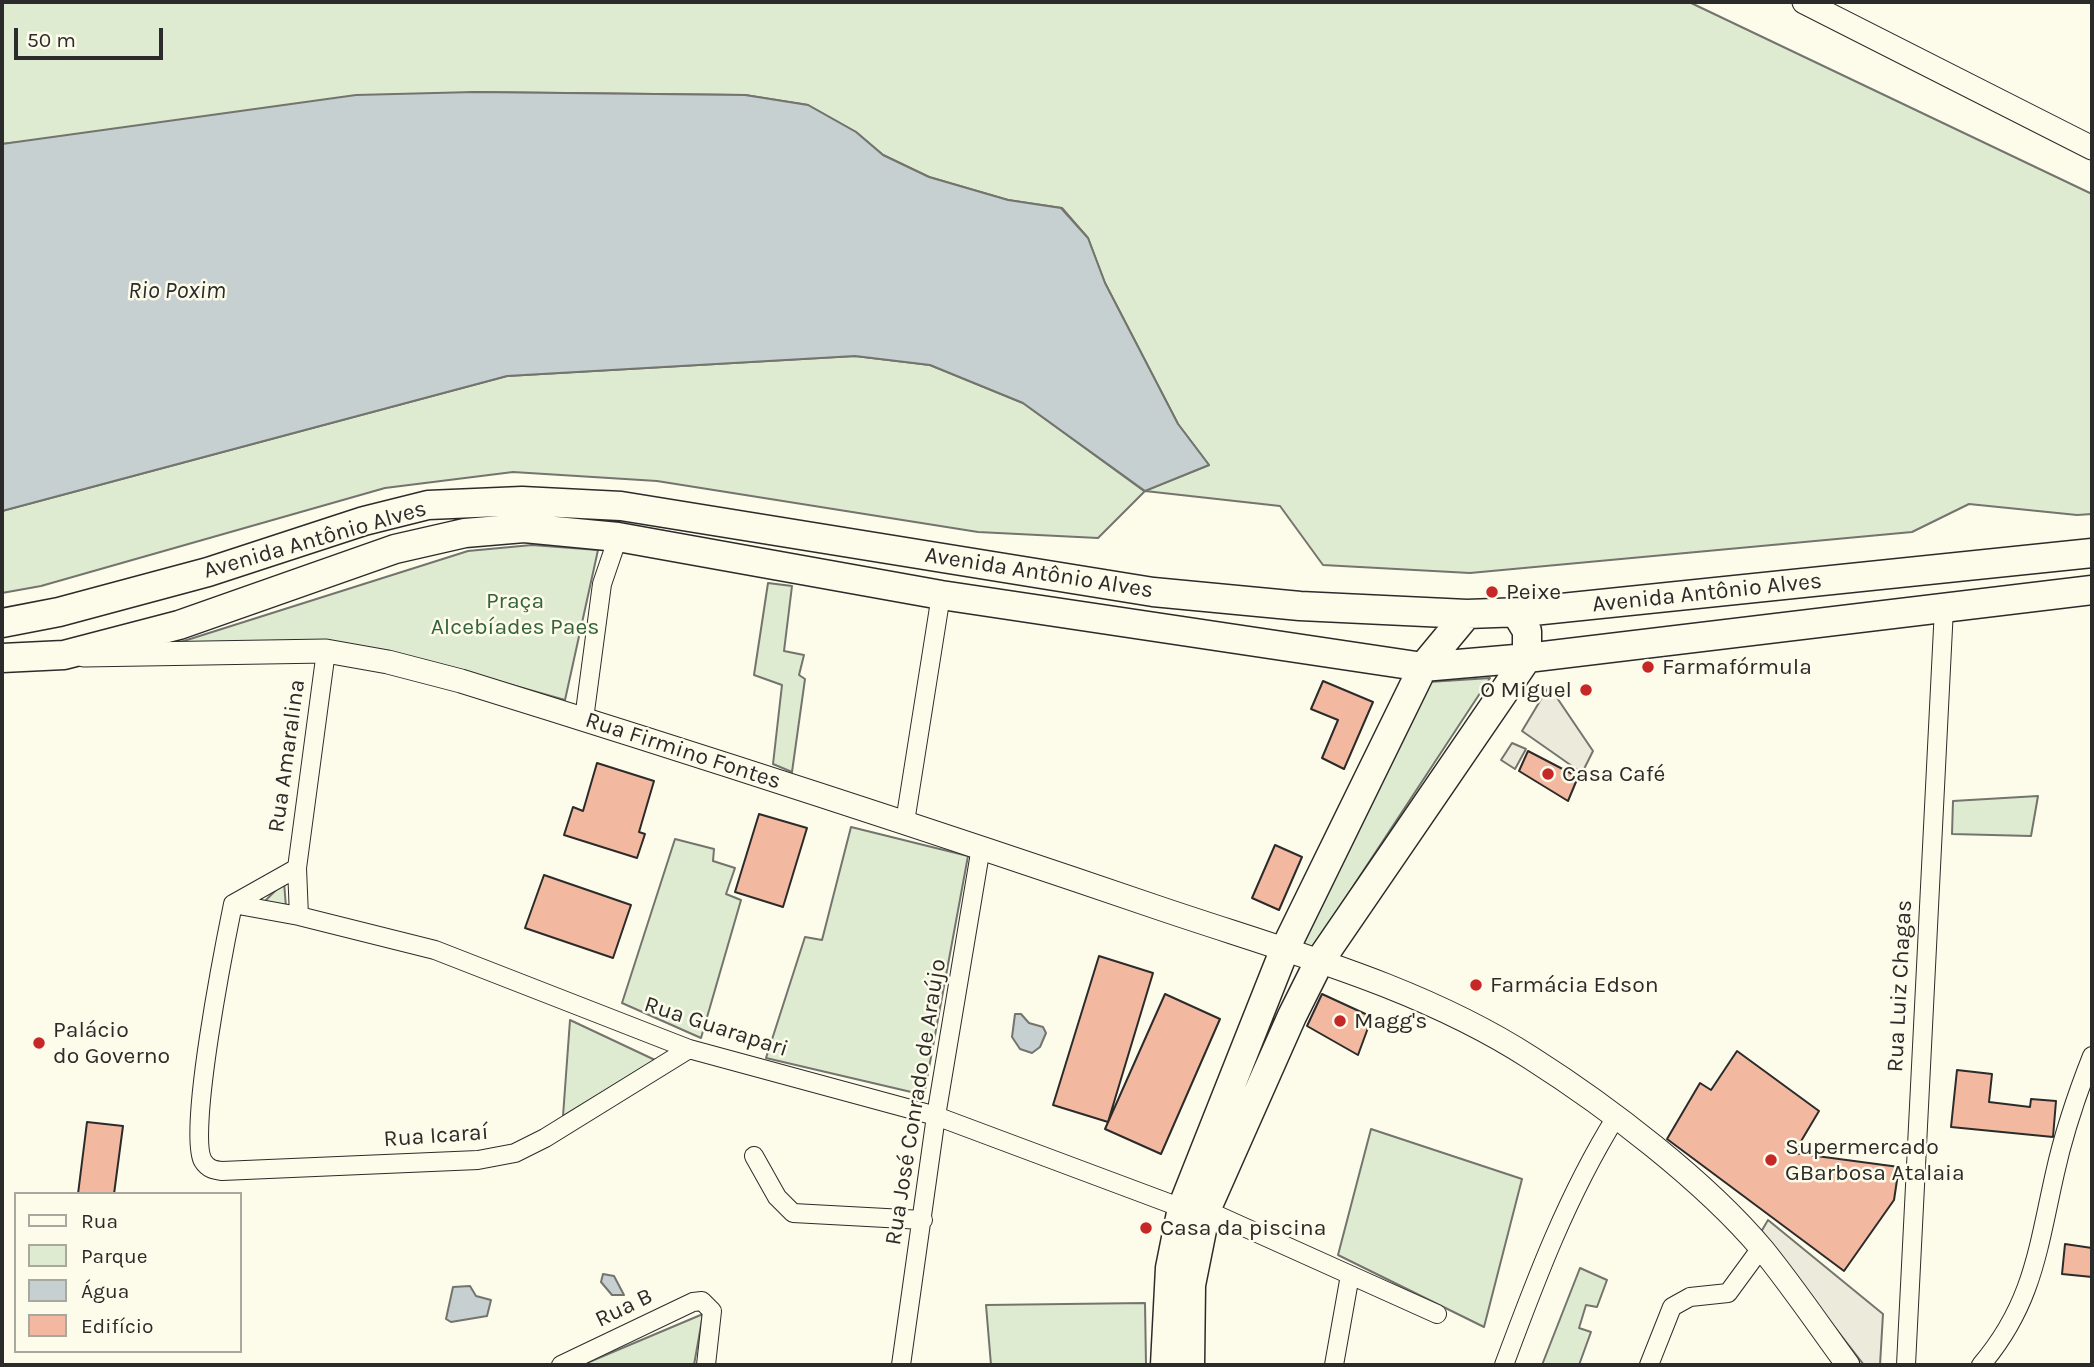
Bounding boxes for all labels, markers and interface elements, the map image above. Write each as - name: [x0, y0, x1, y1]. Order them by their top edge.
- scale bar: [18, 14, 166, 58]
- text: 50 m: [27, 28, 76, 52]
- water label: Rio Poxim: [128, 277, 226, 305]
- street label: Avenida Antônio Alves: [200, 495, 430, 585]
- street label: Avenida Antônio Alves: [923, 541, 1155, 605]
- street label: Avenida Antônio Alves: [1591, 567, 1823, 619]
- place label: Peixe: [1506, 578, 1561, 606]
- marker: Peixe: [1484, 584, 1500, 600]
- park label: Praça Alcebíades Paes: [431, 587, 599, 641]
- place label: Farmafórmula: [1662, 653, 1812, 681]
- marker: Farmafórmula: [1640, 659, 1656, 675]
- place label: O Miguel: [1480, 676, 1572, 704]
- street label: Rua Amaralina: [263, 678, 311, 834]
- marker: O Miguel: [1578, 682, 1594, 698]
- street label: Rua Firmino Fontes: [582, 706, 784, 796]
- place label: Casa Café: [1562, 760, 1665, 788]
- marker: Casa Café: [1540, 766, 1556, 782]
- street label: Rua Luiz Chagas: [1882, 899, 1918, 1073]
- street label: Rua José Conrado de Araújo: [880, 957, 952, 1247]
- place label: Farmácia Edson: [1490, 971, 1659, 999]
- marker: Farmácia Edson: [1468, 977, 1484, 993]
- street label: Rua Guarapari: [641, 991, 791, 1063]
- place label: Magg's: [1354, 1007, 1427, 1035]
- marker: Magg's: [1332, 1013, 1348, 1029]
- place label: Palácio do Governo: [53, 1016, 170, 1070]
- marker: Palácio do Governo: [31, 1035, 47, 1051]
- street label: Rua Icaraí: [383, 1119, 489, 1153]
- place label: Supermercado GBarbosa Atalaia: [1785, 1133, 1965, 1187]
- marker: Supermercado GBarbosa Atalaia: [1763, 1152, 1779, 1168]
- legend: [14, 1192, 242, 1353]
- text: Rua: [81, 1209, 118, 1233]
- place label: Casa da piscina: [1160, 1214, 1326, 1242]
- marker: Casa da piscina: [1138, 1220, 1154, 1236]
- text: Parque: [81, 1244, 148, 1268]
- text: Água: [81, 1279, 129, 1303]
- street label: Rua B: [591, 1282, 657, 1334]
- text: Edifício: [81, 1314, 154, 1338]

